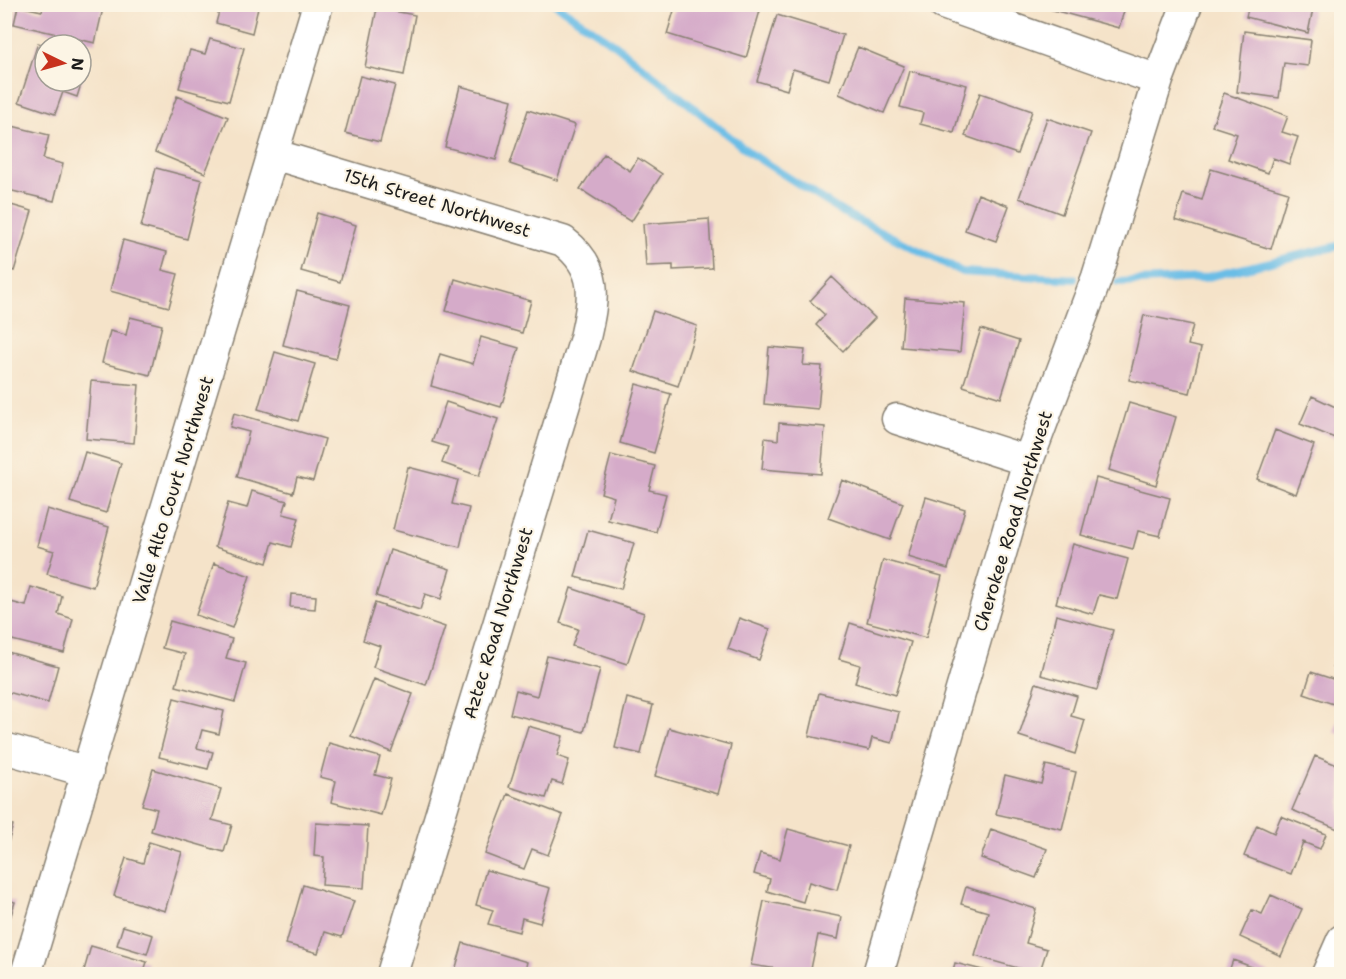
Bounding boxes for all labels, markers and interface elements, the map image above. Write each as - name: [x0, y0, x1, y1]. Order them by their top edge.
- north arrow: [33, 33, 93, 93]
- text: N: [66, 57, 88, 71]
- street label: 15th Street Northwest: [340, 163, 534, 243]
- street label: Valle Alto Court Northwest: [127, 373, 219, 607]
- street label: Cherokee Road Northwest: [968, 408, 1058, 634]
- street label: Aztec Road Northwest: [457, 524, 539, 722]

